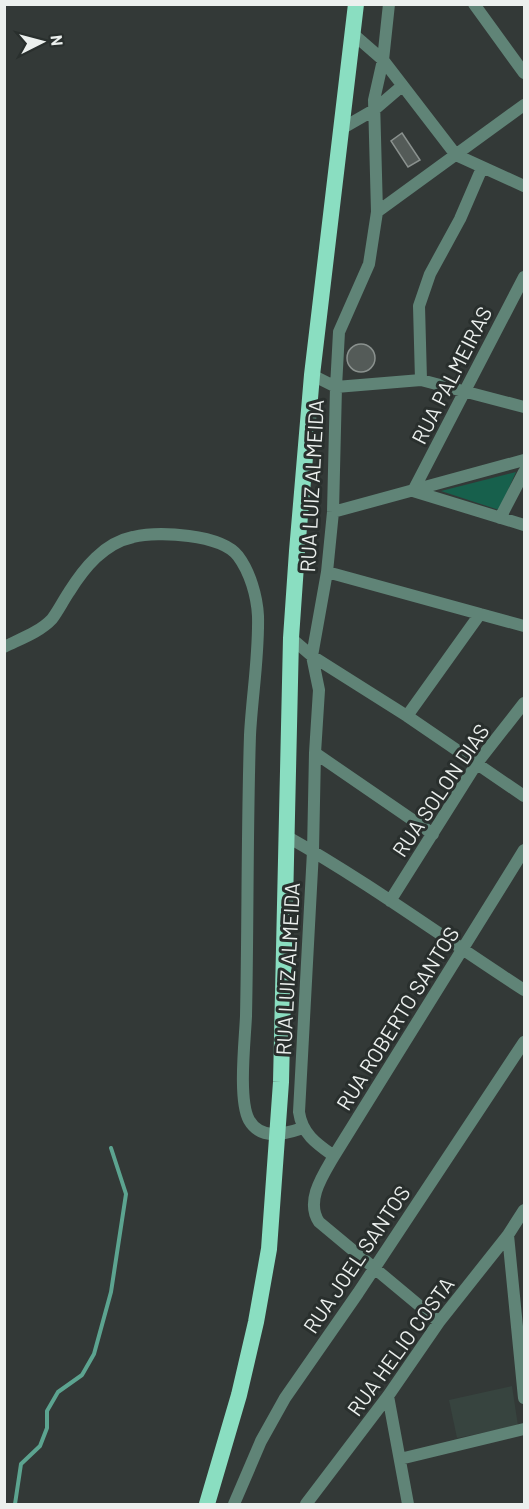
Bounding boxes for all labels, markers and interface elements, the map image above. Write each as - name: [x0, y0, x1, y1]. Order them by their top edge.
- north arrow: [12, 12, 72, 72]
- text: N: [47, 34, 67, 47]
- street label: RUA PALMEIRAS: [406, 302, 496, 448]
- street label: RUA LUIZ ALMEIDA: [294, 399, 328, 573]
- street label: RUA SOLON DIAS: [386, 719, 494, 861]
- street label: RUA LUIZ ALMEIDA: [270, 882, 304, 1056]
- street label: RUA ROBERTO SANTOS: [330, 922, 464, 1114]
- street label: RUA JOEL SANTOS: [297, 1181, 415, 1337]
- street label: RUA HELIO COSTA: [341, 1272, 459, 1420]

